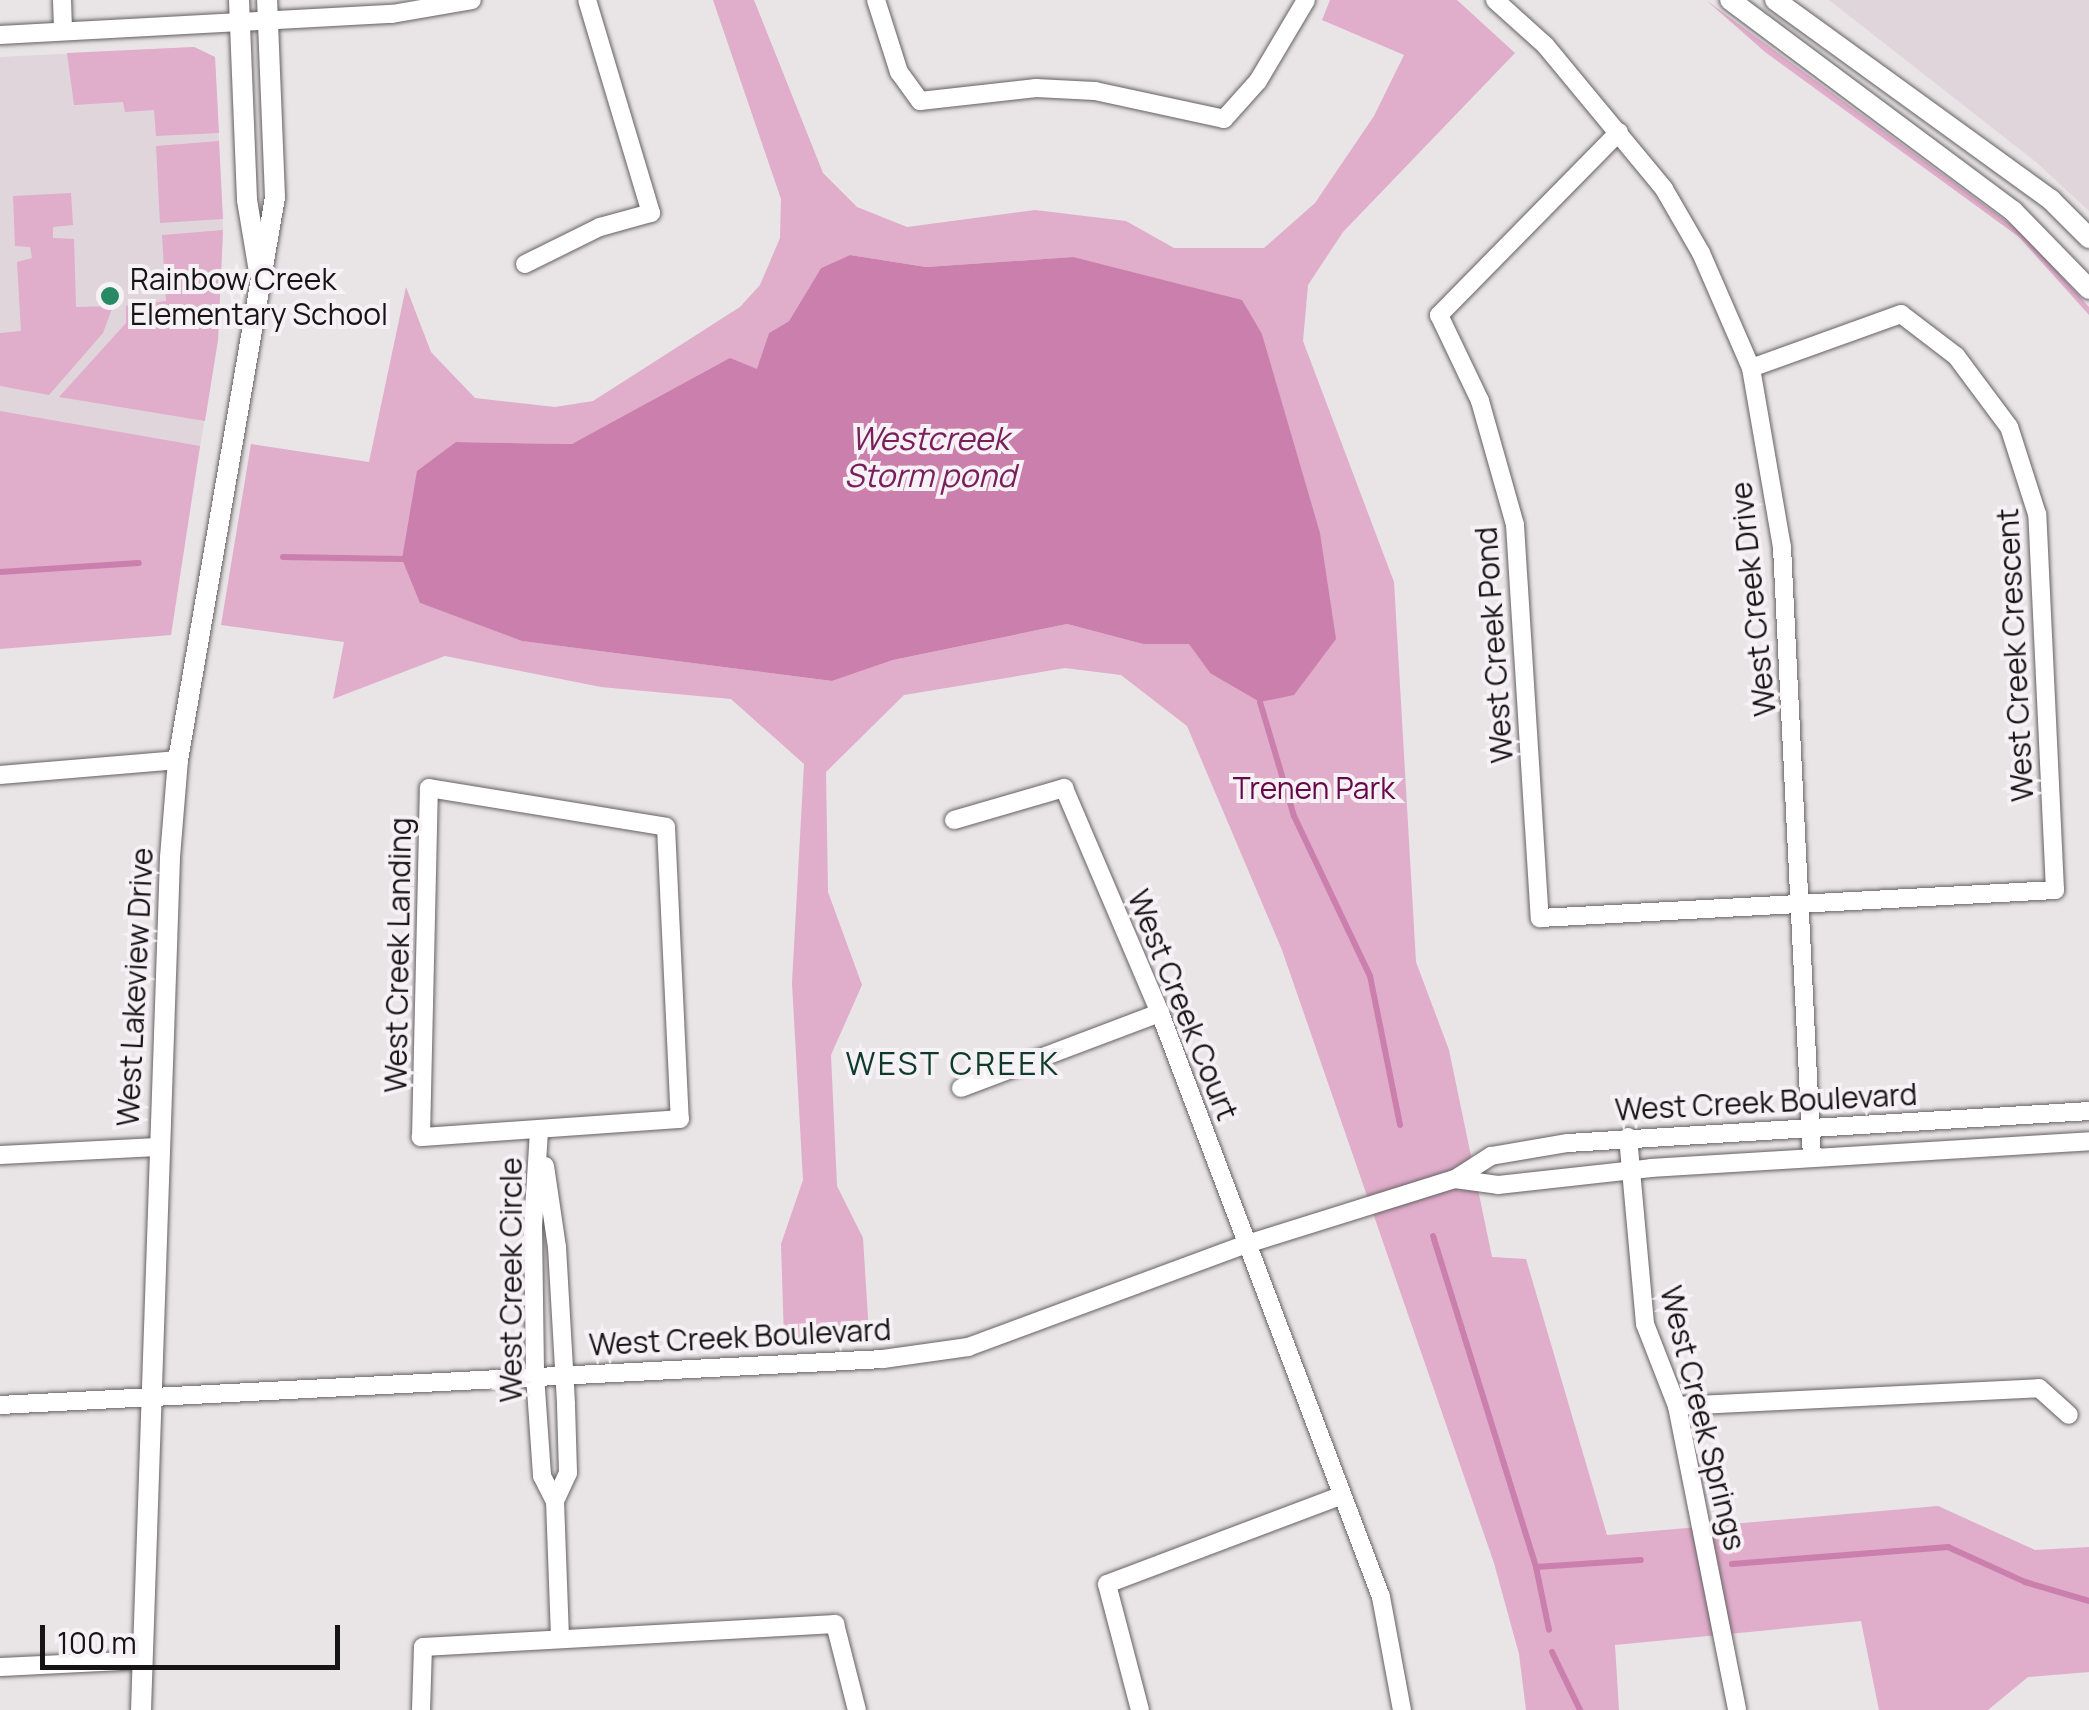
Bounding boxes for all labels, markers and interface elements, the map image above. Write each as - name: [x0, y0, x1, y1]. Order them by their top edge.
- place label: Rainbow Creek Elementary School: [130, 261, 388, 332]
- marker: Rainbow Creek Elementary School: [99, 285, 121, 307]
- water label: Westcreek Storm pond: [844, 420, 1016, 495]
- street label: West Creek Drive: [1723, 480, 1783, 718]
- street label: West Creek Crescent: [1989, 507, 2041, 803]
- street label: West Creek Pond: [1468, 526, 1520, 764]
- park label: Trenen Park: [1233, 770, 1395, 806]
- street label: West Creek Landing: [378, 817, 418, 1093]
- street label: West Lakeview Drive: [110, 847, 160, 1127]
- street label: West Creek Court: [1120, 885, 1246, 1125]
- district label: WEST CREEK: [845, 1044, 1061, 1082]
- street label: West Creek Boulevard: [1614, 1076, 1918, 1128]
- street label: West Creek Circle: [493, 1157, 529, 1403]
- street label: West Creek Springs: [1653, 1282, 1753, 1554]
- street label: West Creek Boulevard: [588, 1311, 892, 1363]
- scale bar: [45, 1605, 345, 1667]
- text: 100 m: [57, 1622, 137, 1663]

